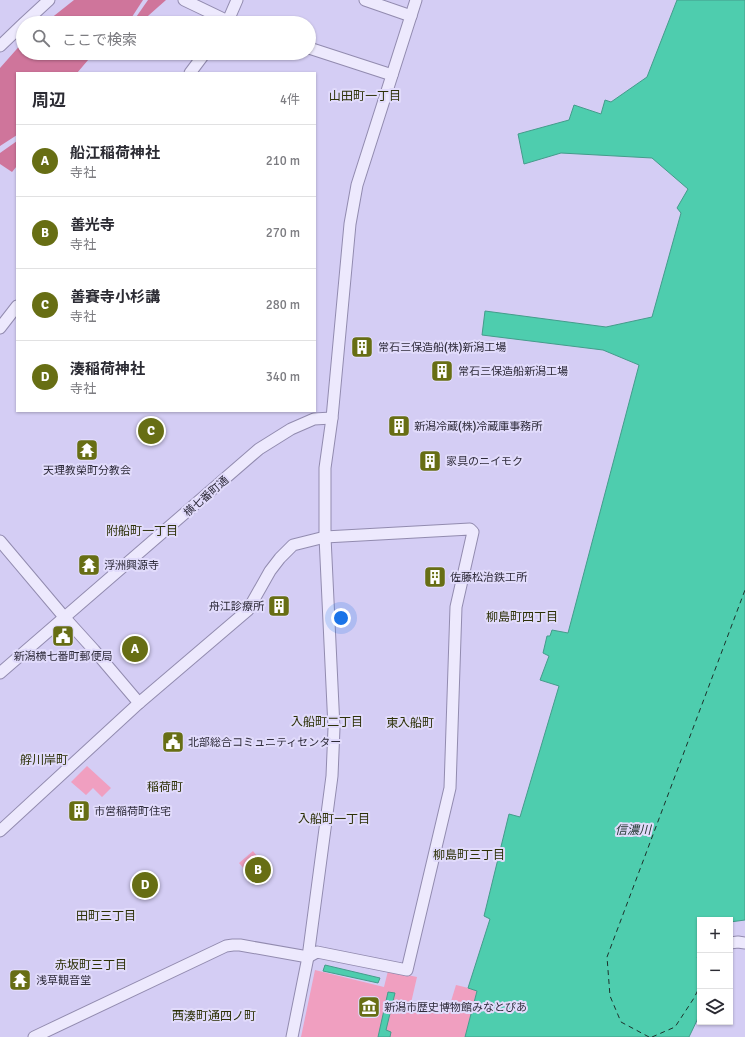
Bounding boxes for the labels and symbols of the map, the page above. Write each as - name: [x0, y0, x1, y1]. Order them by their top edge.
- district label: 山田町一丁目: [329, 89, 401, 104]
- building icon: 常石三保造船(株)新潟工場: [349, 334, 375, 360]
- place label: 常石三保造船(株)新潟工場: [378, 341, 506, 354]
- building icon: 常石三保造船新潟工場: [429, 358, 455, 384]
- place label: 常石三保造船新潟工場: [458, 365, 568, 378]
- building icon: 新潟冷蔵(株)冷蔵庫事務所: [386, 413, 412, 439]
- pin: C: [138, 416, 164, 446]
- place label: 新潟冷蔵(株)冷蔵庫事務所: [414, 420, 543, 433]
- temple icon: 天理教榮町分教会: [74, 437, 100, 463]
- building icon: 家具のニイモク: [417, 448, 443, 474]
- place label: 家具のニイモク: [446, 455, 523, 468]
- place label: 天理教榮町分教会: [43, 464, 131, 477]
- street label: 横七番町通: [181, 473, 231, 519]
- district label: 附船町一丁目: [106, 524, 178, 539]
- temple icon: 浮洲興源寺: [76, 552, 102, 578]
- place label: 浮洲興源寺: [104, 559, 159, 572]
- building icon: 佐藤松治鉄工所: [422, 564, 448, 590]
- place label: 佐藤松治鉄工所: [450, 571, 528, 584]
- building icon: 舟江診療所: [266, 593, 292, 619]
- place label: 舟江診療所: [209, 600, 265, 613]
- your location: [331, 608, 351, 628]
- district label: 柳島町四丁目: [486, 610, 558, 625]
- public building icon: 新潟横七番町郵便局: [50, 623, 76, 649]
- pin: A: [122, 634, 148, 664]
- place label: 新潟横七番町郵便局: [14, 650, 113, 663]
- district label: 入船町二丁目: [291, 715, 363, 730]
- district label: 東入船町: [386, 716, 434, 731]
- public building icon: 北部総合コミュニティセンター: [160, 729, 186, 755]
- place label: 北部総合コミュニティセンター: [188, 736, 341, 749]
- district label: 艀川岸町: [20, 753, 68, 768]
- district label: 稲荷町: [147, 780, 183, 795]
- building icon: 市営稲荷町住宅: [66, 798, 92, 824]
- place label: 市営稲荷町住宅: [94, 805, 171, 818]
- district label: 入船町一丁目: [298, 812, 370, 827]
- water label: 信濃川: [615, 823, 653, 838]
- district label: 柳島町三丁目: [433, 848, 505, 863]
- pin: B: [245, 855, 271, 885]
- pin: D: [132, 870, 158, 900]
- district label: 田町三丁目: [76, 909, 136, 924]
- district label: 赤坂町三丁目: [55, 958, 127, 973]
- temple icon: 浅草観音堂: [7, 967, 33, 993]
- place label: 浅草観音堂: [36, 974, 91, 987]
- museum icon: 新潟市歴史博物館みなとぴあ: [356, 994, 382, 1020]
- place label: 新潟市歴史博物館みなとぴあ: [384, 1001, 527, 1014]
- district label: 西湊町通四ノ町: [172, 1009, 256, 1024]

